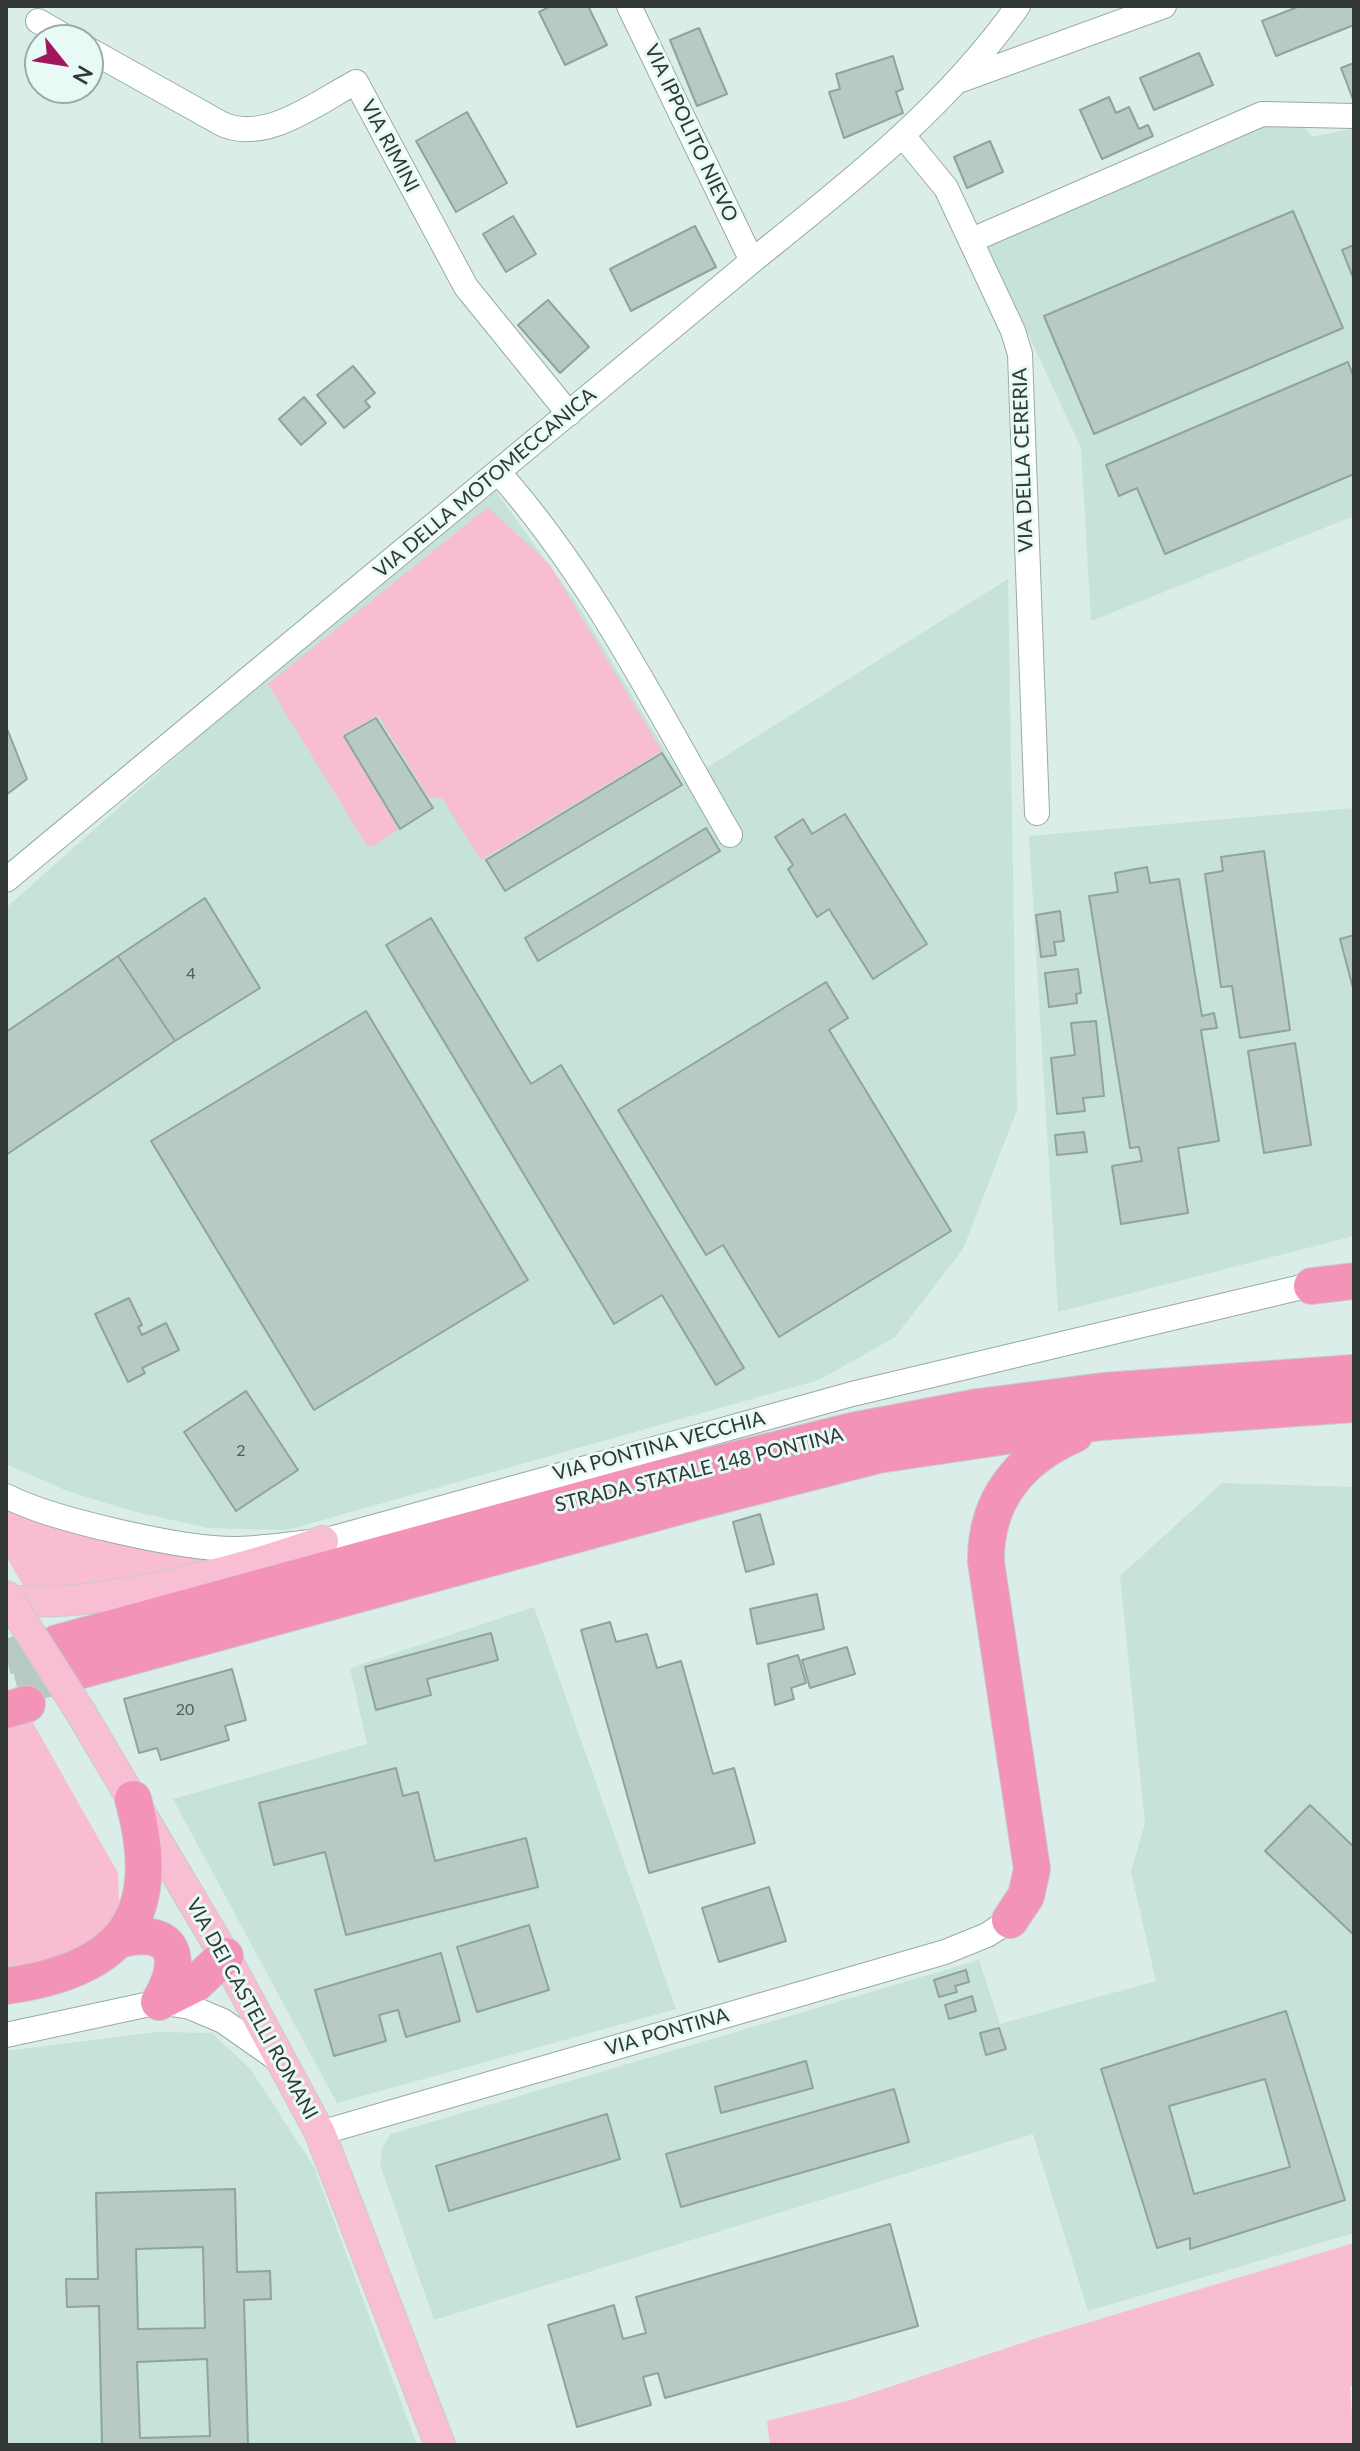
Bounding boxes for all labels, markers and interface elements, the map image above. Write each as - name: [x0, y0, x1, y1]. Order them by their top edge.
- north arrow: [24, 24, 104, 104]
- street label: VIA IPPOLITO NIEVO: [639, 40, 743, 226]
- text: N: [68, 61, 99, 89]
- street label: VIA RIMINI: [356, 96, 424, 196]
- street label: VIA DELLA CERERIA: [1008, 367, 1038, 553]
- street label: VIA DELLA MOTOMECCANICA: [369, 383, 601, 583]
- house number: 4: [186, 964, 196, 984]
- street label: VIA PONTINA VECCHIA: [551, 1406, 767, 1486]
- street label: STRADA STATALE 148 PONTINA: [553, 1423, 845, 1517]
- house number: 2: [236, 1441, 246, 1461]
- house number: 20: [176, 1700, 194, 1720]
- street label: VIA DEI CASTELLI ROMANI: [181, 1894, 323, 2124]
- street label: VIA PONTINA: [603, 2003, 731, 2061]

